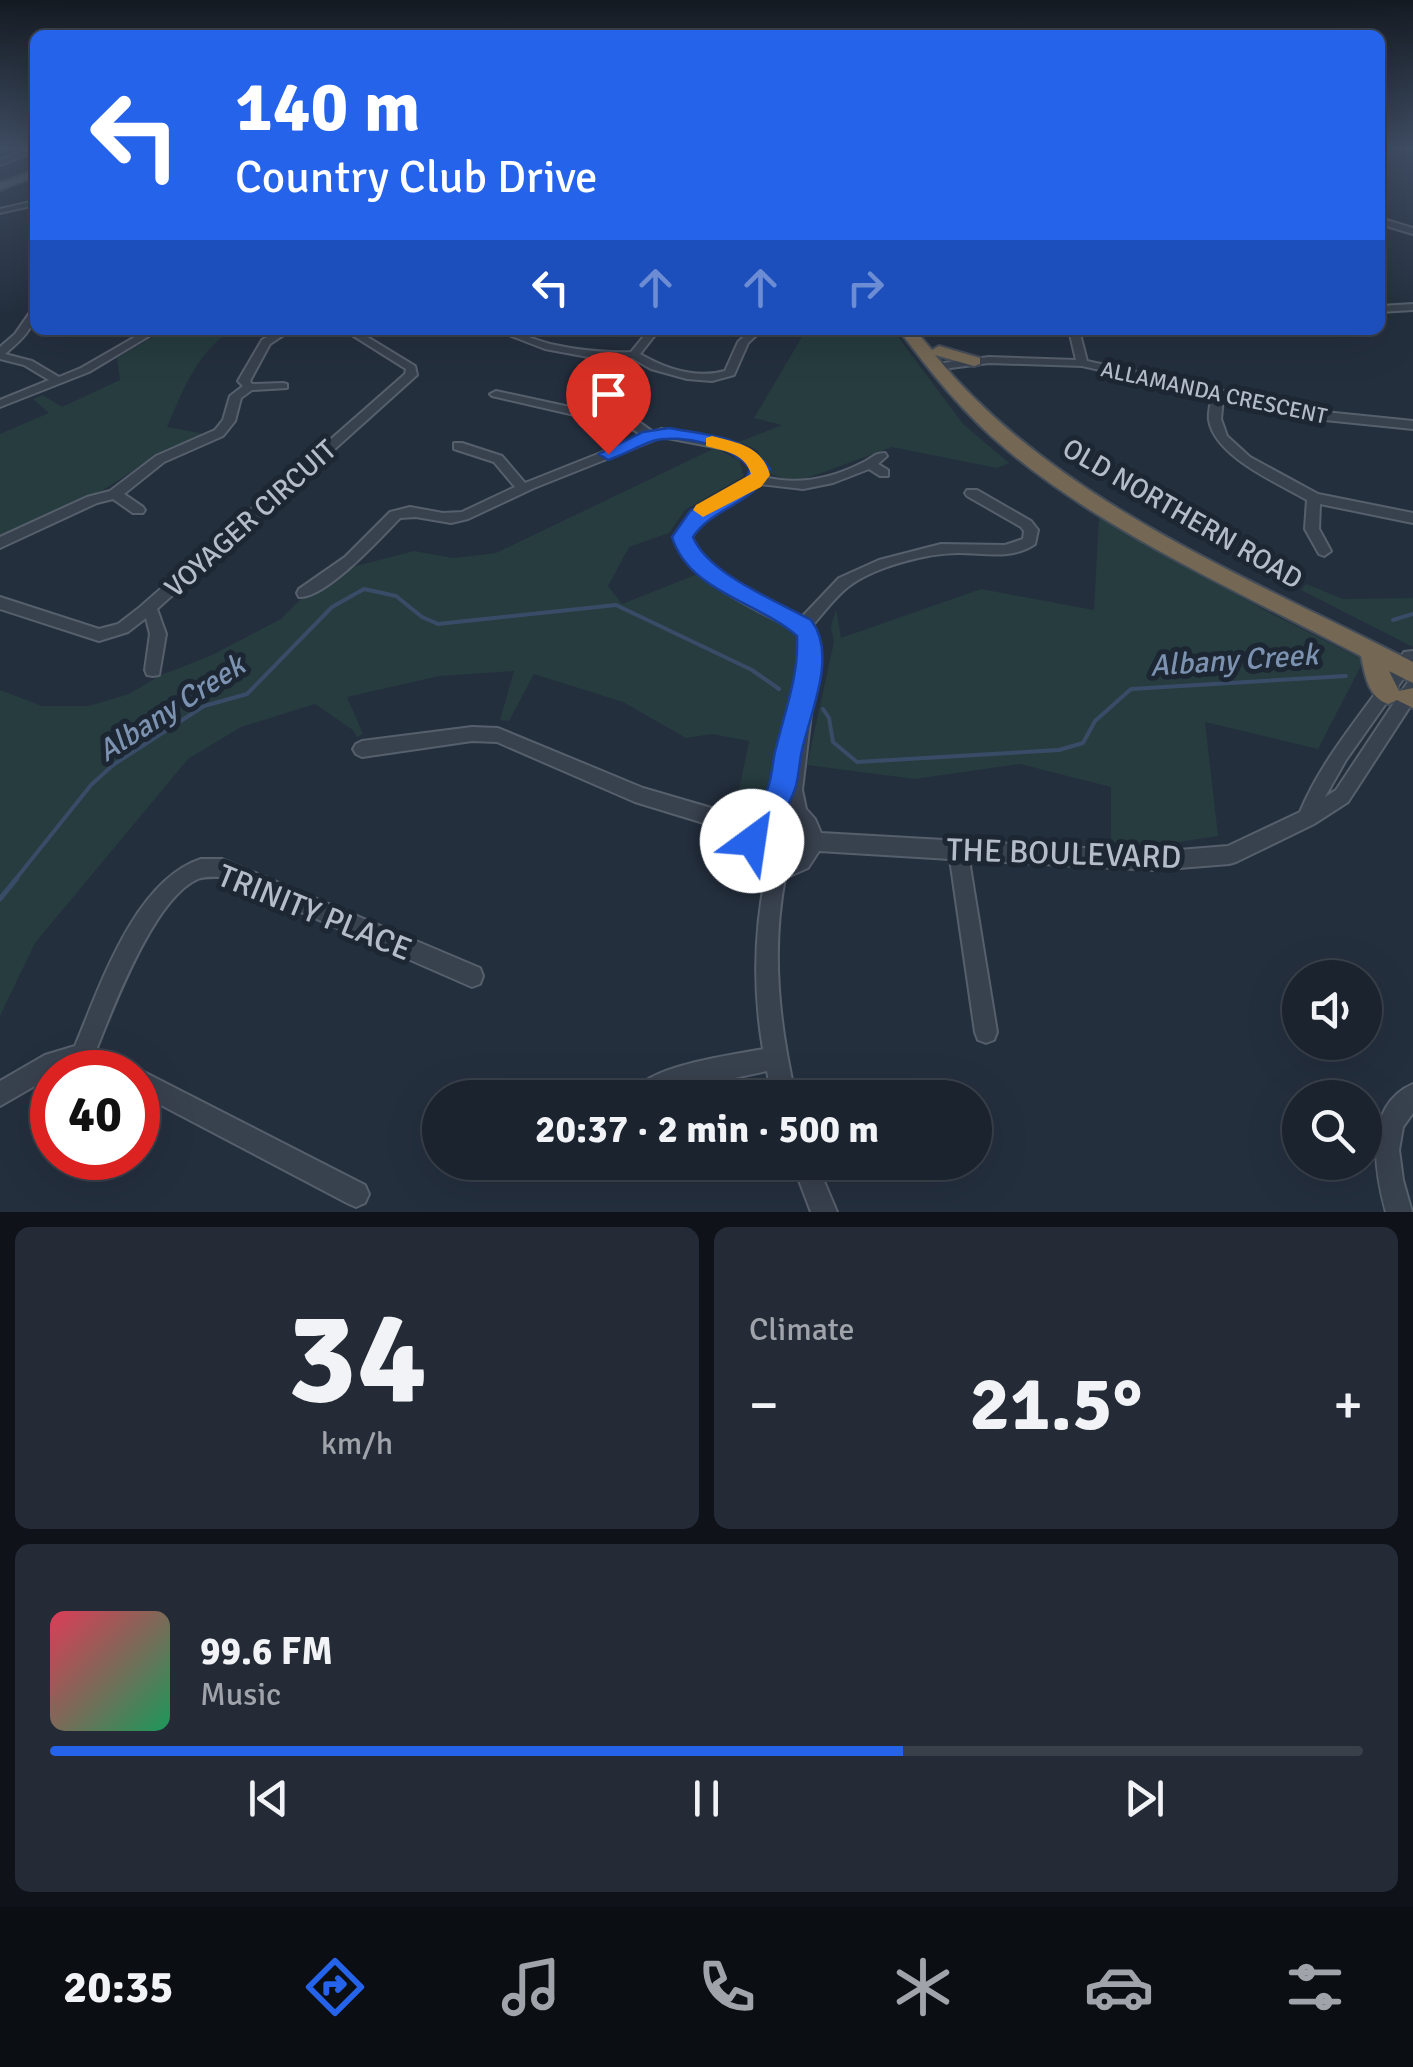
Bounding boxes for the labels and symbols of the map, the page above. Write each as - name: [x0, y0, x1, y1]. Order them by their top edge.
- pin: [566, 352, 651, 455]
- street label: ALLAMANDA CRESCENT: [1098, 355, 1330, 430]
- street label: OLD NORTHERN ROAD: [1057, 431, 1308, 596]
- street label: VOYAGER CIRCUIT: [158, 433, 344, 605]
- water label: Albany Creek: [1149, 636, 1322, 685]
- water label: Albany Creek: [91, 646, 254, 770]
- position arrow: [700, 789, 804, 893]
- street label: THE BOULEVARD: [946, 830, 1182, 877]
- street label: TRINITY PLACE: [212, 856, 417, 969]
- speed limit sign: 40: [30, 1050, 160, 1180]

